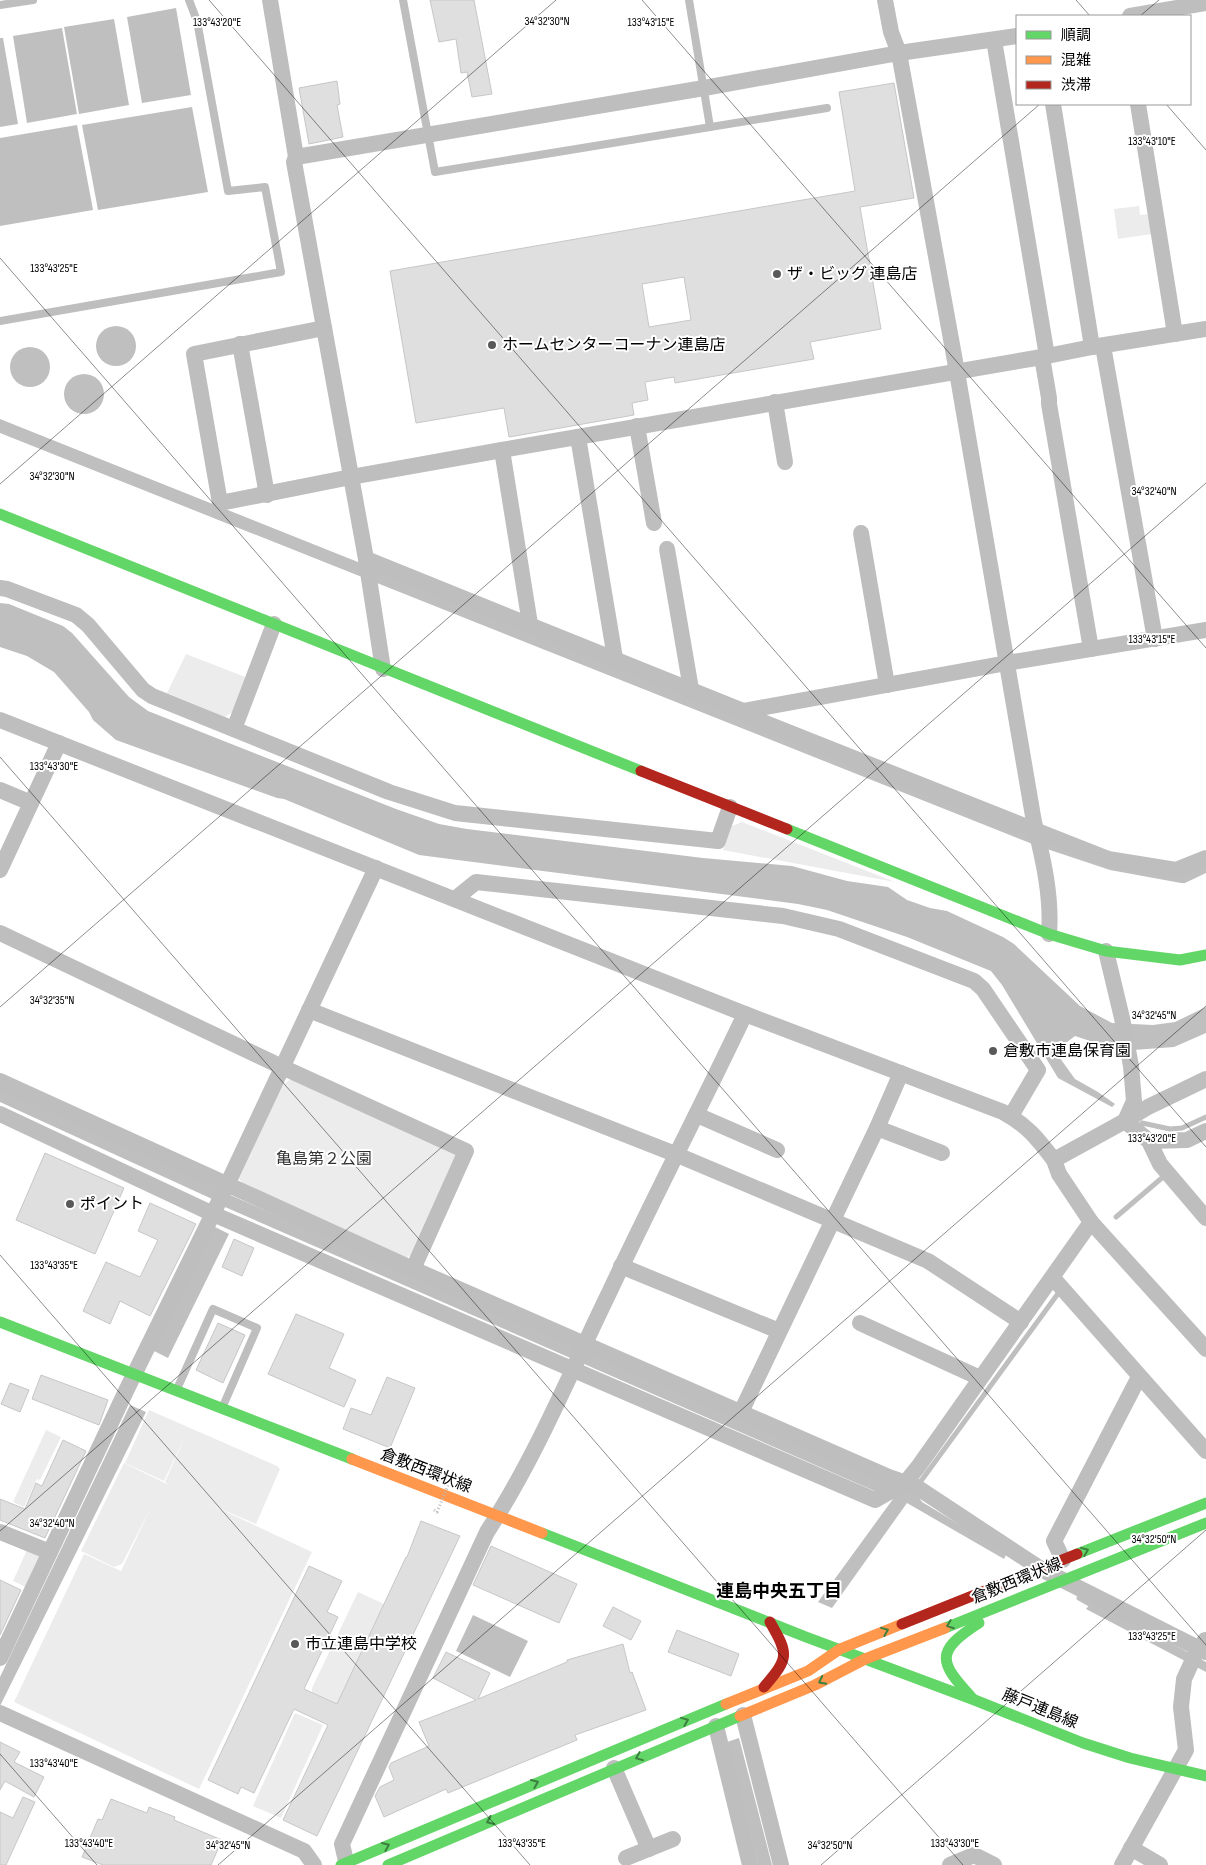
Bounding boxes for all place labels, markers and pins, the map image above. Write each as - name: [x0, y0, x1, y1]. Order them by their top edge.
- place label: ザ・ビッグ 連島店: [787, 265, 918, 284]
- marker: ザ・ビッグ 連島店: [771, 268, 783, 280]
- place label: ホームセンターコーナン連島店: [502, 336, 726, 355]
- marker: ホームセンターコーナン連島店: [486, 339, 498, 351]
- place label: 倉敷市連島保育園: [1003, 1042, 1131, 1061]
- marker: 倉敷市連島保育園: [987, 1045, 999, 1057]
- place label: ポイント: [80, 1195, 144, 1214]
- marker: ポイント: [64, 1198, 76, 1210]
- place label: 市立連島中学校: [305, 1635, 417, 1654]
- marker: 市立連島中学校: [289, 1638, 301, 1650]

